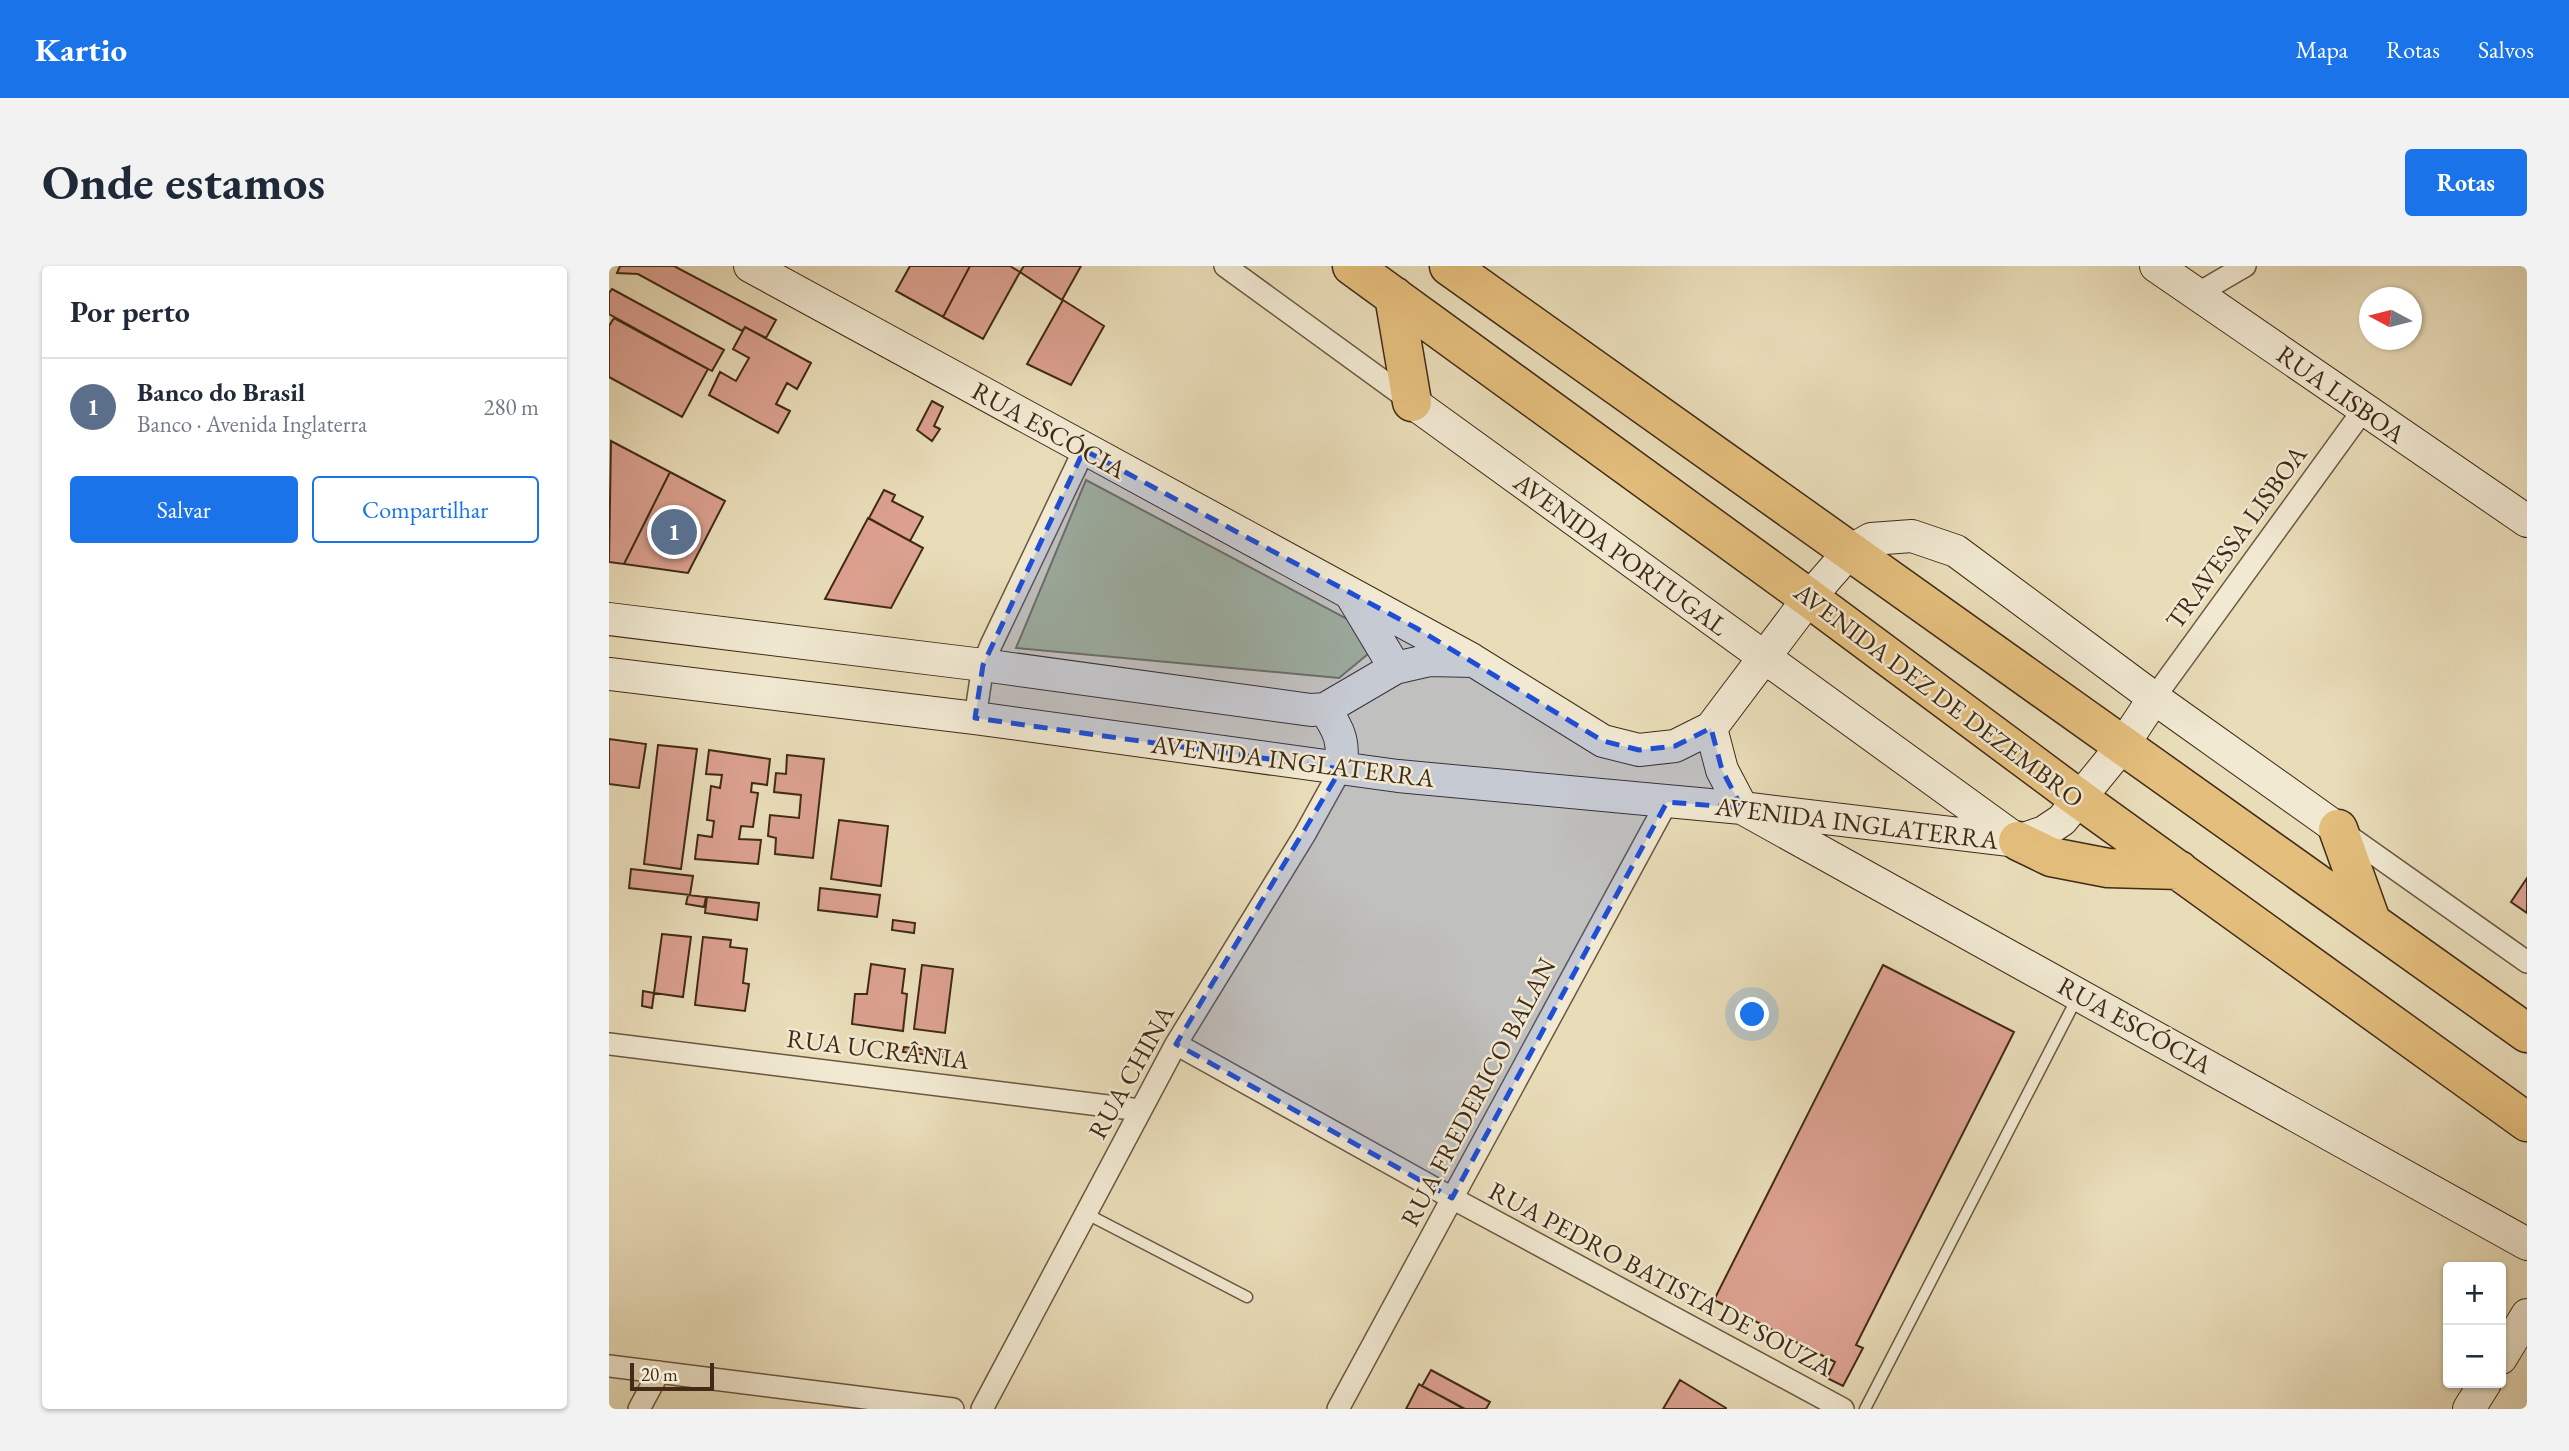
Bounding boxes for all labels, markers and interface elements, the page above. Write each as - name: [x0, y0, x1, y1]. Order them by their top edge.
- text: Kartio: [35, 28, 127, 71]
- text: Mapa: [2296, 34, 2348, 65]
- text: Rotas: [2386, 34, 2440, 65]
- text: Salvos: [2478, 34, 2534, 65]
- button: Rotas: [2405, 149, 2527, 216]
- text: Onde estamos: [42, 150, 325, 214]
- north arrow: [2359, 287, 2422, 350]
- text: Por perto: [70, 292, 190, 331]
- street label: RUA LISBOA: [2270, 337, 2413, 451]
- street label: RUA ESCÓCIA: [966, 374, 1133, 487]
- text: Banco do Brasil: [137, 375, 305, 409]
- text: 1: [87, 392, 99, 422]
- text: 280 m: [483, 392, 539, 422]
- text: Banco · Avenida Inglaterra: [137, 409, 367, 439]
- street label: TRAVESSA LISBOA: [2158, 437, 2315, 636]
- street label: AVENIDA PORTUGAL: [1506, 464, 1735, 643]
- button: Salvar: [70, 476, 298, 543]
- button: Compartilhar: [312, 476, 539, 543]
- pin: 1: [651, 506, 697, 558]
- street label: AVENIDA DEZ DE DEZEMBRO: [1787, 574, 2091, 815]
- street label: AVENIDA INGLATERRA: [1148, 727, 1438, 795]
- street label: AVENIDA INGLATERRA: [1712, 789, 2002, 857]
- street label: RUA FREDERICO BALAN: [1393, 951, 1564, 1232]
- street label: RUA ESCÓCIA: [2052, 969, 2219, 1082]
- your location: [1735, 997, 1769, 1031]
- street label: RUA CHINA: [1080, 998, 1182, 1145]
- street label: RUA UCRÂNIA: [785, 1021, 972, 1077]
- street label: RUA PEDRO BATISTA DE SOUZA: [1483, 1174, 1840, 1385]
- map controls: [2443, 1262, 2506, 1388]
- button: +: [2443, 1262, 2506, 1325]
- button: −: [2443, 1325, 2506, 1388]
- scale bar: [630, 1360, 714, 1392]
- text: 20 m: [641, 1362, 678, 1387]

